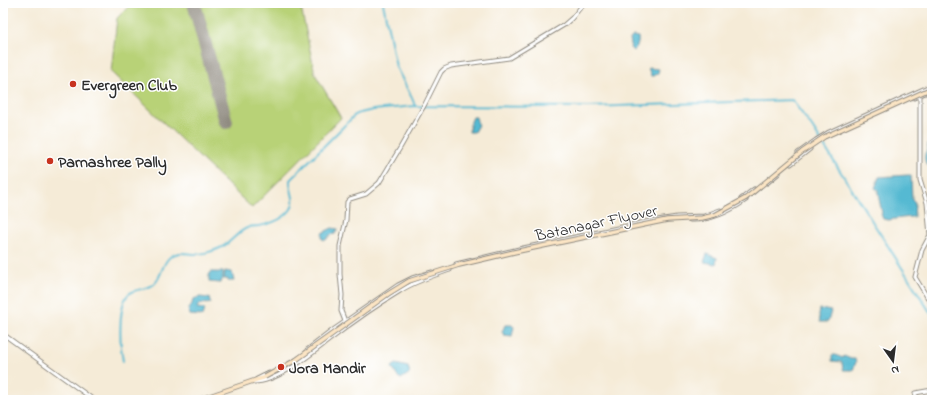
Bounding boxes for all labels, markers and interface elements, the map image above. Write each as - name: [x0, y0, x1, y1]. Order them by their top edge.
- place label: Evergreen Club: [81, 74, 177, 99]
- marker: Evergreen Club: [68, 79, 78, 89]
- place label: Parnashree Pally: [58, 151, 167, 176]
- marker: Parnashree Pally: [45, 156, 55, 166]
- street label: Batanagar Flyover: [532, 199, 660, 249]
- north arrow: [873, 341, 913, 381]
- place label: Jora Mandir: [289, 357, 367, 381]
- text: N: [890, 361, 901, 378]
- marker: Jora Mandir: [276, 362, 286, 372]

